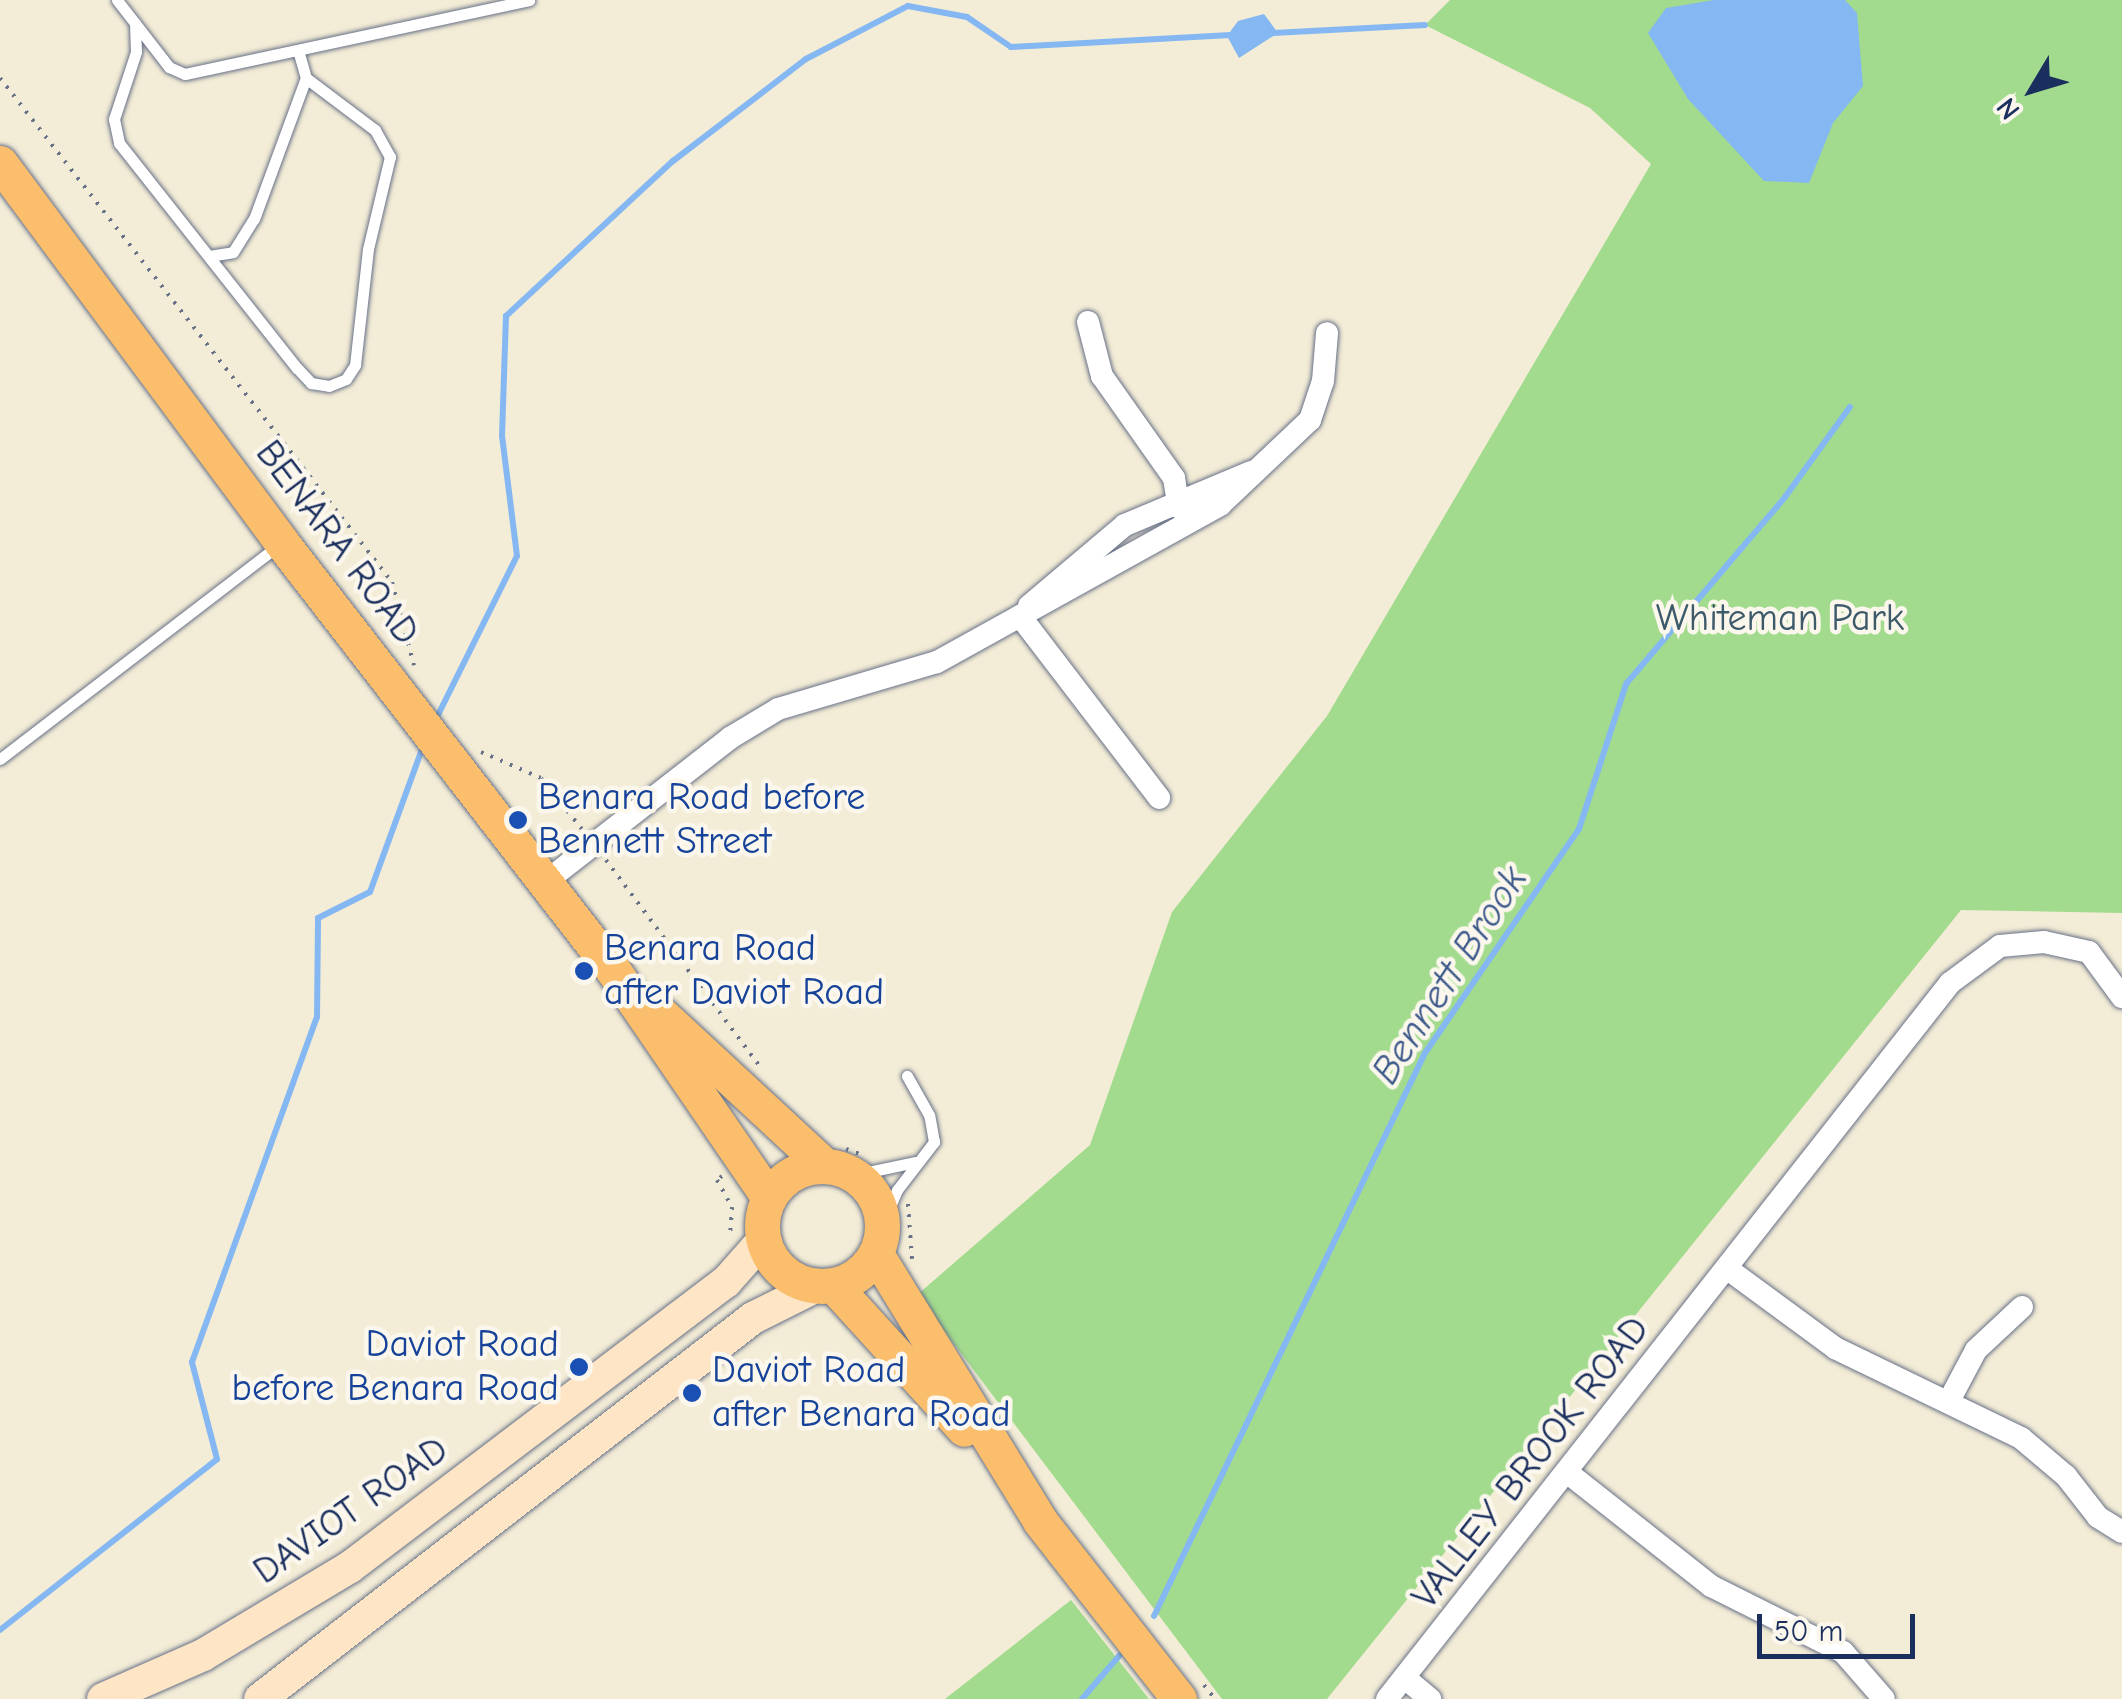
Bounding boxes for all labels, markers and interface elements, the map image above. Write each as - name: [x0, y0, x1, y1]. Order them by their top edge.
- north arrow: [1982, 40, 2082, 140]
- text: N: [1990, 91, 2027, 126]
- street label: BENARA ROAD: [245, 432, 429, 654]
- park label: Whiteman Park: [1656, 596, 1904, 642]
- place label: Benara Road before Bennett Street: [538, 775, 865, 864]
- marker: Benara Road before Bennett Street: [507, 809, 529, 831]
- water label: Bennett Brook: [1361, 857, 1537, 1093]
- place label: Benara Road after Daviot Road: [604, 926, 884, 1016]
- marker: Benara Road after Daviot Road: [573, 960, 595, 982]
- street label: VALLEY BROOK ROAD: [1403, 1308, 1659, 1618]
- place label: Daviot Road before Benara Road: [232, 1322, 559, 1412]
- place label: Daviot Road after Benara Road: [712, 1348, 1011, 1438]
- marker: Daviot Road before Benara Road: [568, 1356, 590, 1378]
- marker: Daviot Road after Benara Road: [681, 1382, 703, 1404]
- street label: DAVIOT ROAD: [245, 1427, 457, 1595]
- scale bar: [1762, 1594, 1920, 1656]
- text: 50 m: [1774, 1614, 1843, 1649]

